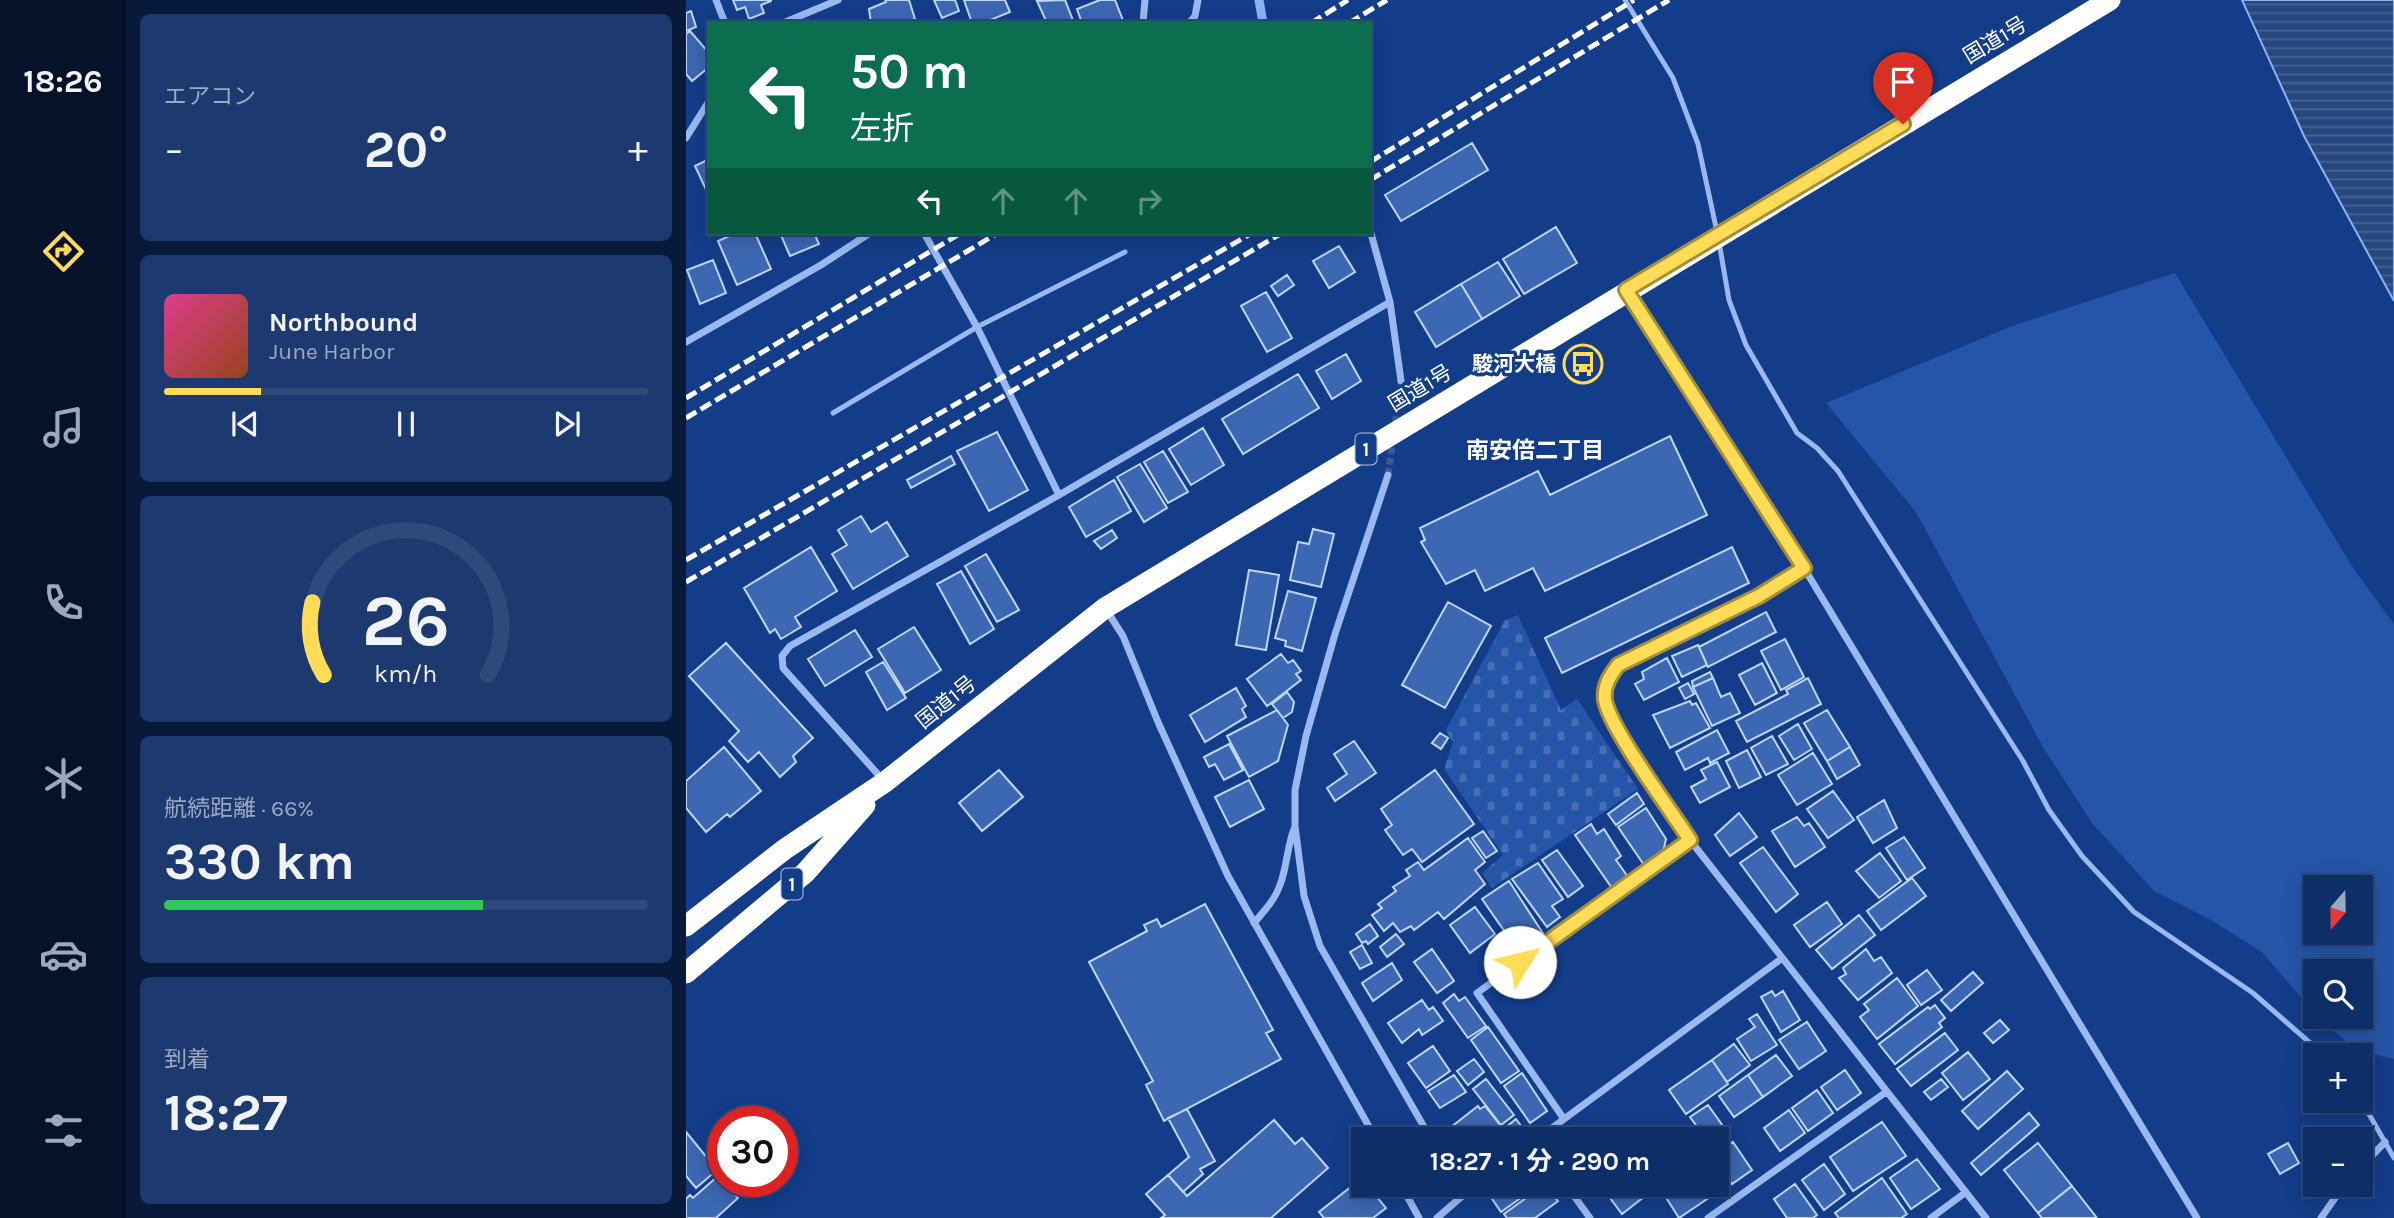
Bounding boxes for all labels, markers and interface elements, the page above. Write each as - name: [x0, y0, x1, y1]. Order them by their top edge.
- street label: 国道1号: [1959, 12, 2031, 68]
- text: 50 m: [850, 43, 968, 100]
- icon: left: [735, 49, 826, 140]
- pin: [1873, 52, 1933, 124]
- text: 18:26: [23, 63, 103, 100]
- icon: arrive: [1884, 63, 1922, 101]
- text: エアコン: [164, 83, 256, 110]
- text: 左折: [850, 110, 914, 147]
- text: 20°: [364, 119, 448, 180]
- text: −: [164, 127, 184, 172]
- text: +: [628, 127, 648, 172]
- icon: left: [911, 182, 949, 220]
- icon: ahead: [984, 182, 1022, 220]
- icon: ahead: [1057, 182, 1095, 220]
- icon: right: [1130, 182, 1168, 220]
- icon: directions: [39, 227, 88, 276]
- text: Northbound: [269, 307, 418, 338]
- text: June Harbor: [269, 338, 394, 365]
- bus stop icon: 駿河大橋: [1562, 343, 1604, 385]
- place label: 駿河大橋: [1472, 352, 1556, 376]
- street label: 国道1号: [1384, 360, 1456, 416]
- icon: music: [39, 403, 88, 452]
- icon: previous: [226, 405, 264, 443]
- icon: pause: [387, 405, 425, 443]
- icon: next: [548, 405, 586, 443]
- road number: 1: [1356, 433, 1376, 464]
- district label: 南安倍二丁目: [1466, 437, 1604, 464]
- icon: phone: [39, 578, 88, 627]
- text: 26: [362, 578, 450, 663]
- text: km/h: [374, 659, 438, 688]
- street label: 国道1号: [911, 671, 981, 733]
- icon: climate: [39, 754, 88, 803]
- text: 航続距離 · 66%: [164, 795, 314, 822]
- text: 330 km: [164, 831, 355, 892]
- road number: 1: [782, 869, 802, 900]
- north arrow: [2303, 875, 2373, 945]
- map controls: [2303, 875, 2373, 1197]
- position arrow: [1483, 925, 1557, 999]
- icon: car: [39, 930, 88, 979]
- button: search: [2303, 959, 2373, 1029]
- button: +: [2303, 1043, 2373, 1113]
- text: 到着: [164, 1046, 210, 1073]
- text: 18:27: [164, 1082, 288, 1143]
- icon: filters: [39, 1106, 88, 1155]
- speed limit sign: 30: [707, 1106, 798, 1197]
- button: −: [2303, 1127, 2373, 1197]
- text: 18:27 · 1 分 · 290 m: [1430, 1146, 1650, 1177]

